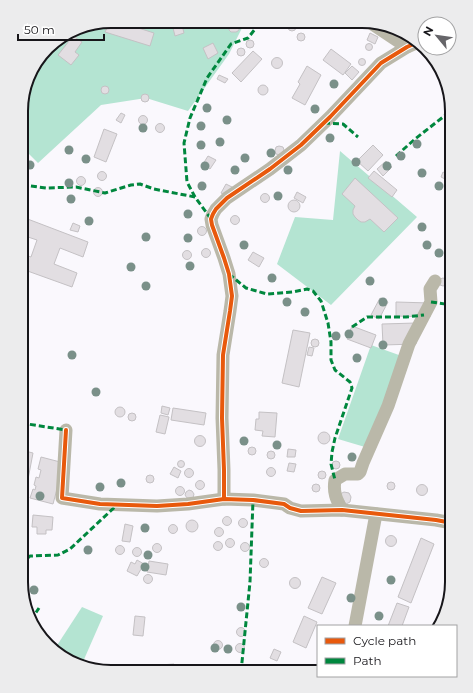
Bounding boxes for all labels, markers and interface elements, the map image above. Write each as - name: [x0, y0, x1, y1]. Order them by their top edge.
- scale bar: [18, 16, 104, 42]
- north arrow: [417, 16, 457, 56]
- text: 50 m: [24, 22, 55, 37]
- text: N: [420, 24, 437, 38]
- legend: [317, 625, 457, 677]
- text: Cycle path: [353, 633, 416, 648]
- text: Path: [353, 653, 382, 668]

